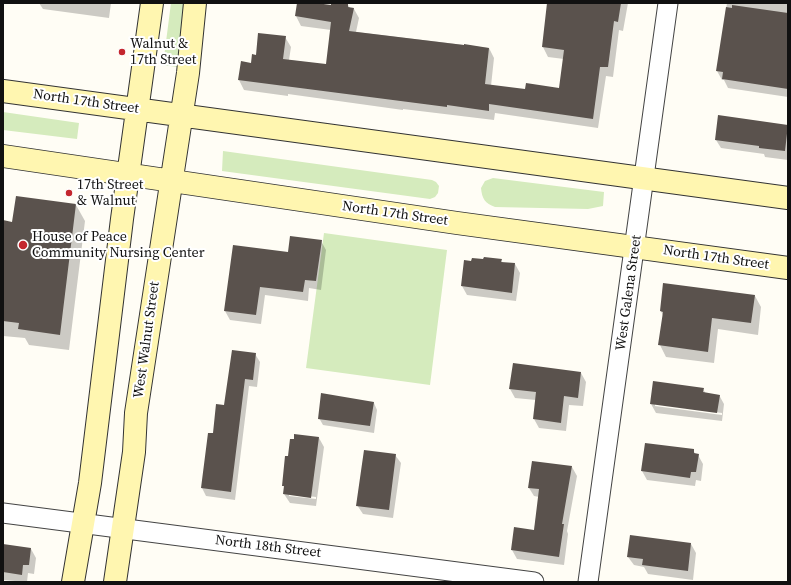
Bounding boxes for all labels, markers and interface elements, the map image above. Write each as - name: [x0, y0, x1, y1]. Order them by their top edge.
- place label: Walnut & 17th Street: [130, 36, 196, 68]
- marker: Walnut & 17th Street: [117, 47, 127, 57]
- street label: North 17th Street: [32, 86, 140, 118]
- place label: 17th Street & Walnut: [77, 177, 143, 210]
- marker: 17th Street & Walnut: [64, 188, 74, 198]
- street label: North 17th Street: [341, 198, 449, 230]
- place label: House of Peace Community Nursing Center: [32, 229, 205, 262]
- street label: West Galena Street: [613, 234, 645, 352]
- marker: House of Peace Community Nursing Center: [17, 239, 29, 251]
- street label: North 17th Street: [662, 242, 770, 274]
- street label: West Walnut Street: [130, 280, 164, 400]
- street label: North 18th Street: [214, 532, 322, 562]

